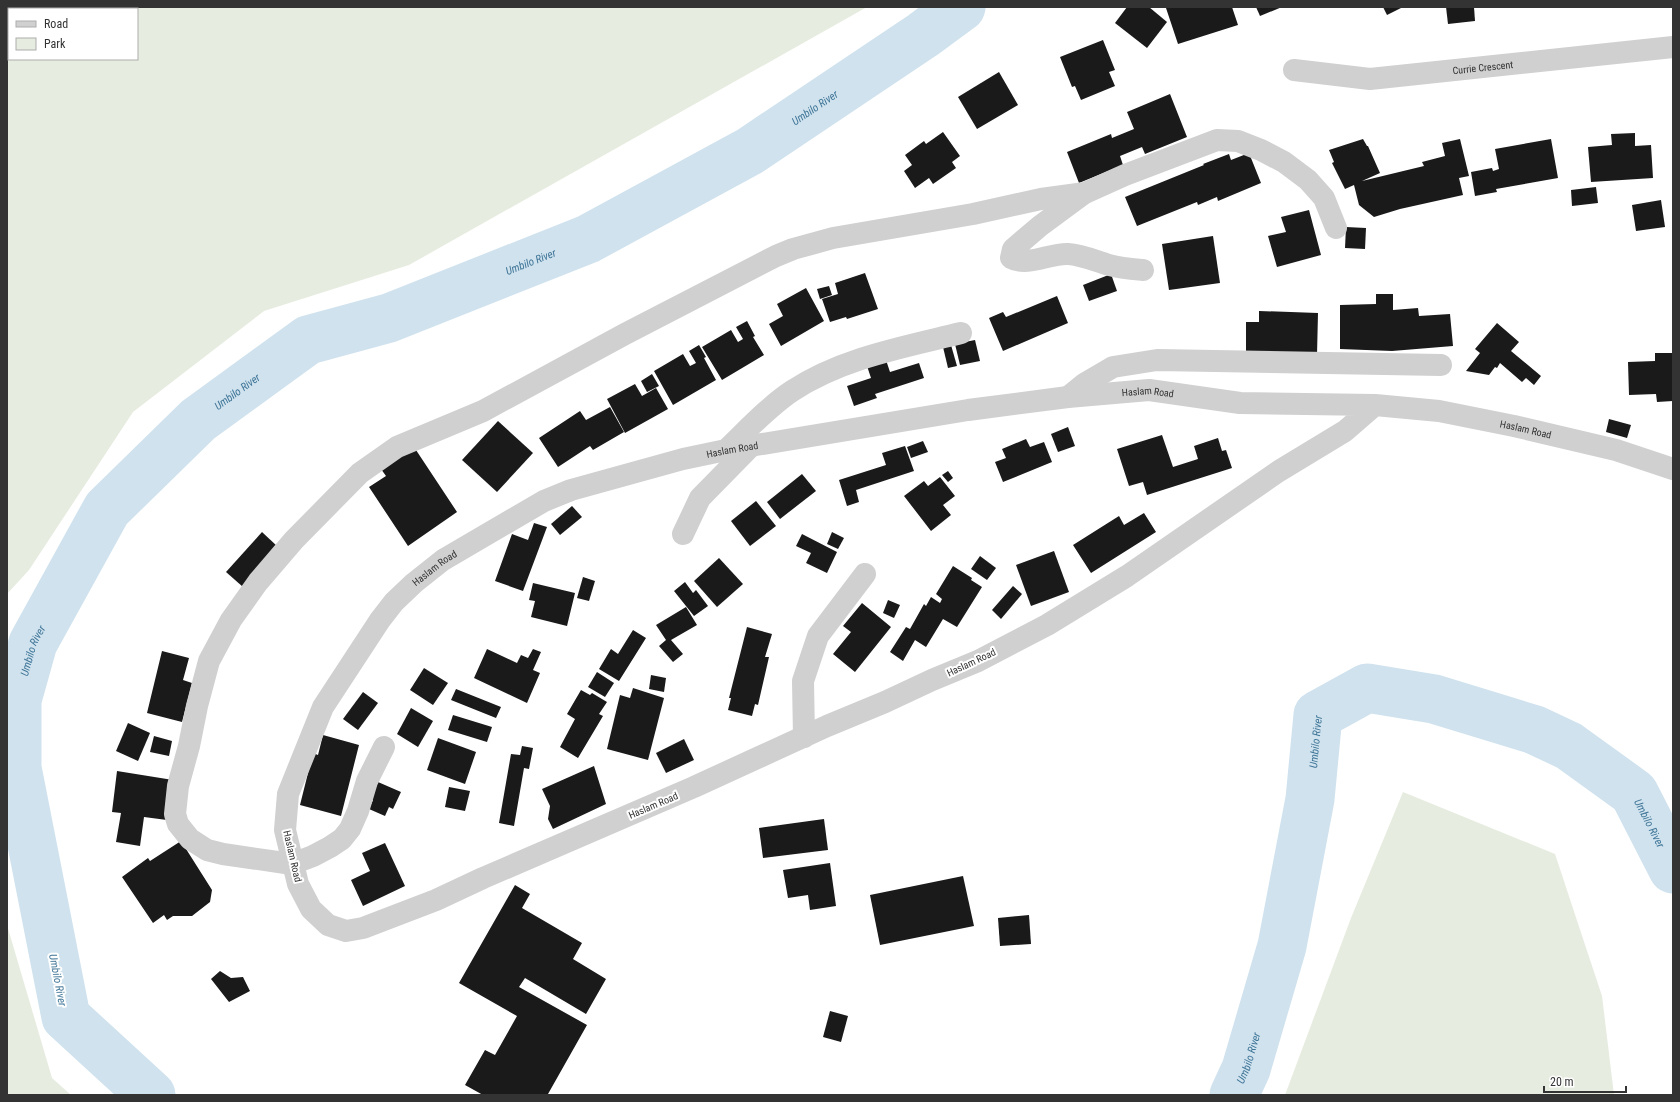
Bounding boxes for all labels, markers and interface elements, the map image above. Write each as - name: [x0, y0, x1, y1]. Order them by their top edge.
- legend: [8, 8, 138, 60]
- text: Road: [44, 17, 68, 31]
- text: Park: [44, 37, 66, 51]
- street label: Currie Crescent: [1452, 59, 1514, 76]
- water label: Umbilo River: [789, 87, 841, 128]
- water label: Umbilo River: [504, 246, 558, 278]
- water label: Umbilo River: [212, 371, 263, 413]
- street label: Haslam Road: [1121, 385, 1175, 399]
- street label: Haslam Road: [1499, 418, 1553, 441]
- street label: Haslam Road: [705, 440, 759, 460]
- street label: Haslam Road: [410, 548, 459, 588]
- water label: Umbilo River: [18, 623, 49, 677]
- street label: Haslam Road: [945, 646, 997, 679]
- water label: Umbilo River: [1307, 714, 1325, 769]
- street label: Haslam Road: [627, 790, 680, 821]
- water label: Umbilo River: [1631, 797, 1667, 851]
- street label: Haslam Road: [281, 829, 304, 883]
- water label: Umbilo River: [46, 953, 69, 1008]
- water label: Umbilo River: [1234, 1030, 1264, 1086]
- scale bar: [1544, 1068, 1626, 1094]
- text: 20 m: [1550, 1075, 1574, 1089]

